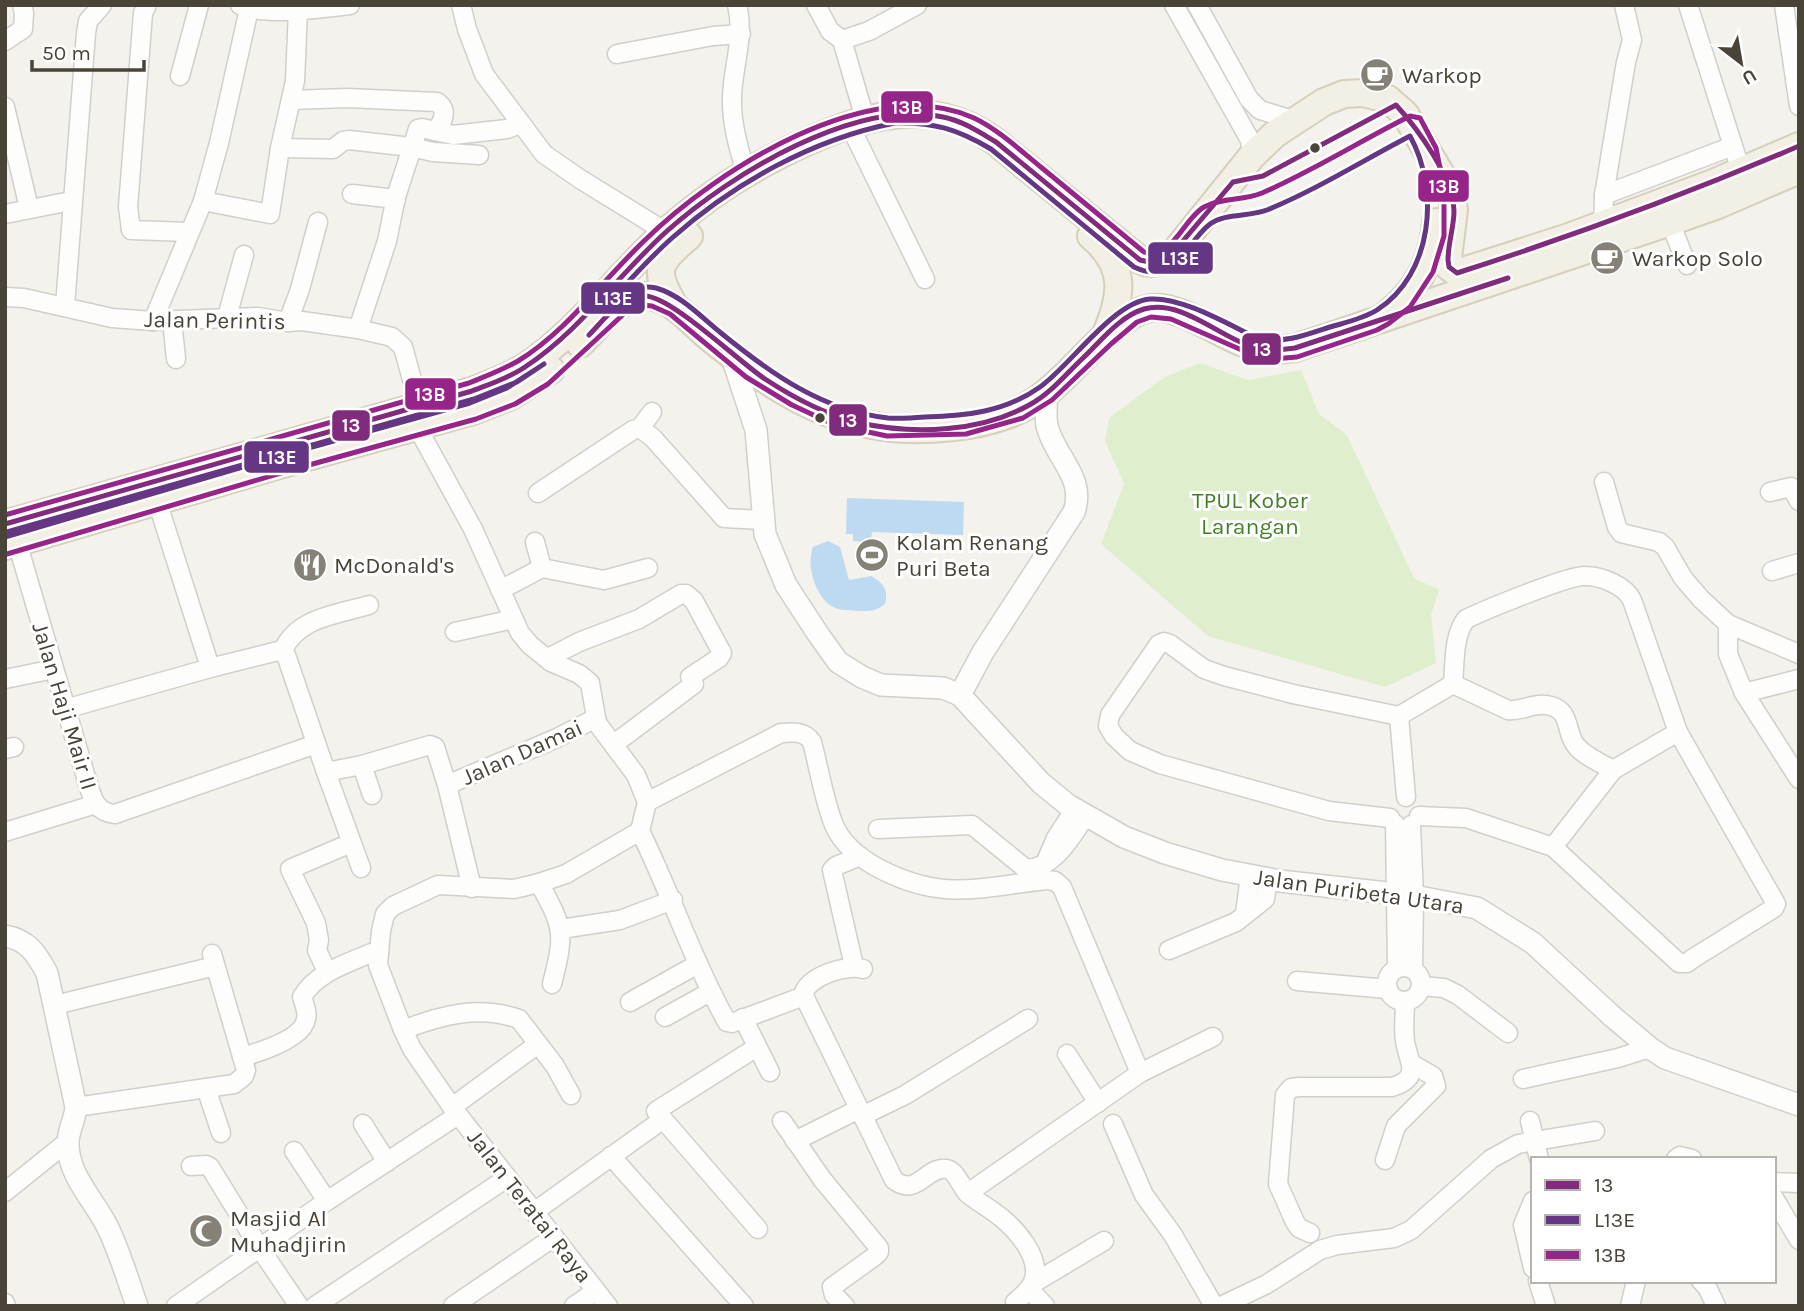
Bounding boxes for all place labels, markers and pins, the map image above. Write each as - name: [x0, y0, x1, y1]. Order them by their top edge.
- cafe icon: Warkop: [1358, 56, 1396, 94]
- place label: Warkop: [1402, 62, 1482, 89]
- unlabelled marker: [1308, 141, 1322, 155]
- cafe icon: Warkop Solo: [1588, 239, 1626, 277]
- place label: Warkop Solo: [1632, 245, 1763, 272]
- unlabelled marker: [813, 411, 827, 425]
- place label: Kolam Renang Puri Beta: [896, 529, 1048, 582]
- sports icon: Kolam Renang Puri Beta: [853, 536, 891, 574]
- restaurant icon: McDonald's: [291, 546, 329, 584]
- place label: McDonald's: [334, 552, 455, 579]
- place label: Masjid Al Muhadjirin: [230, 1205, 347, 1258]
- mosque icon: Masjid Al Muhadjirin: [187, 1212, 225, 1250]

